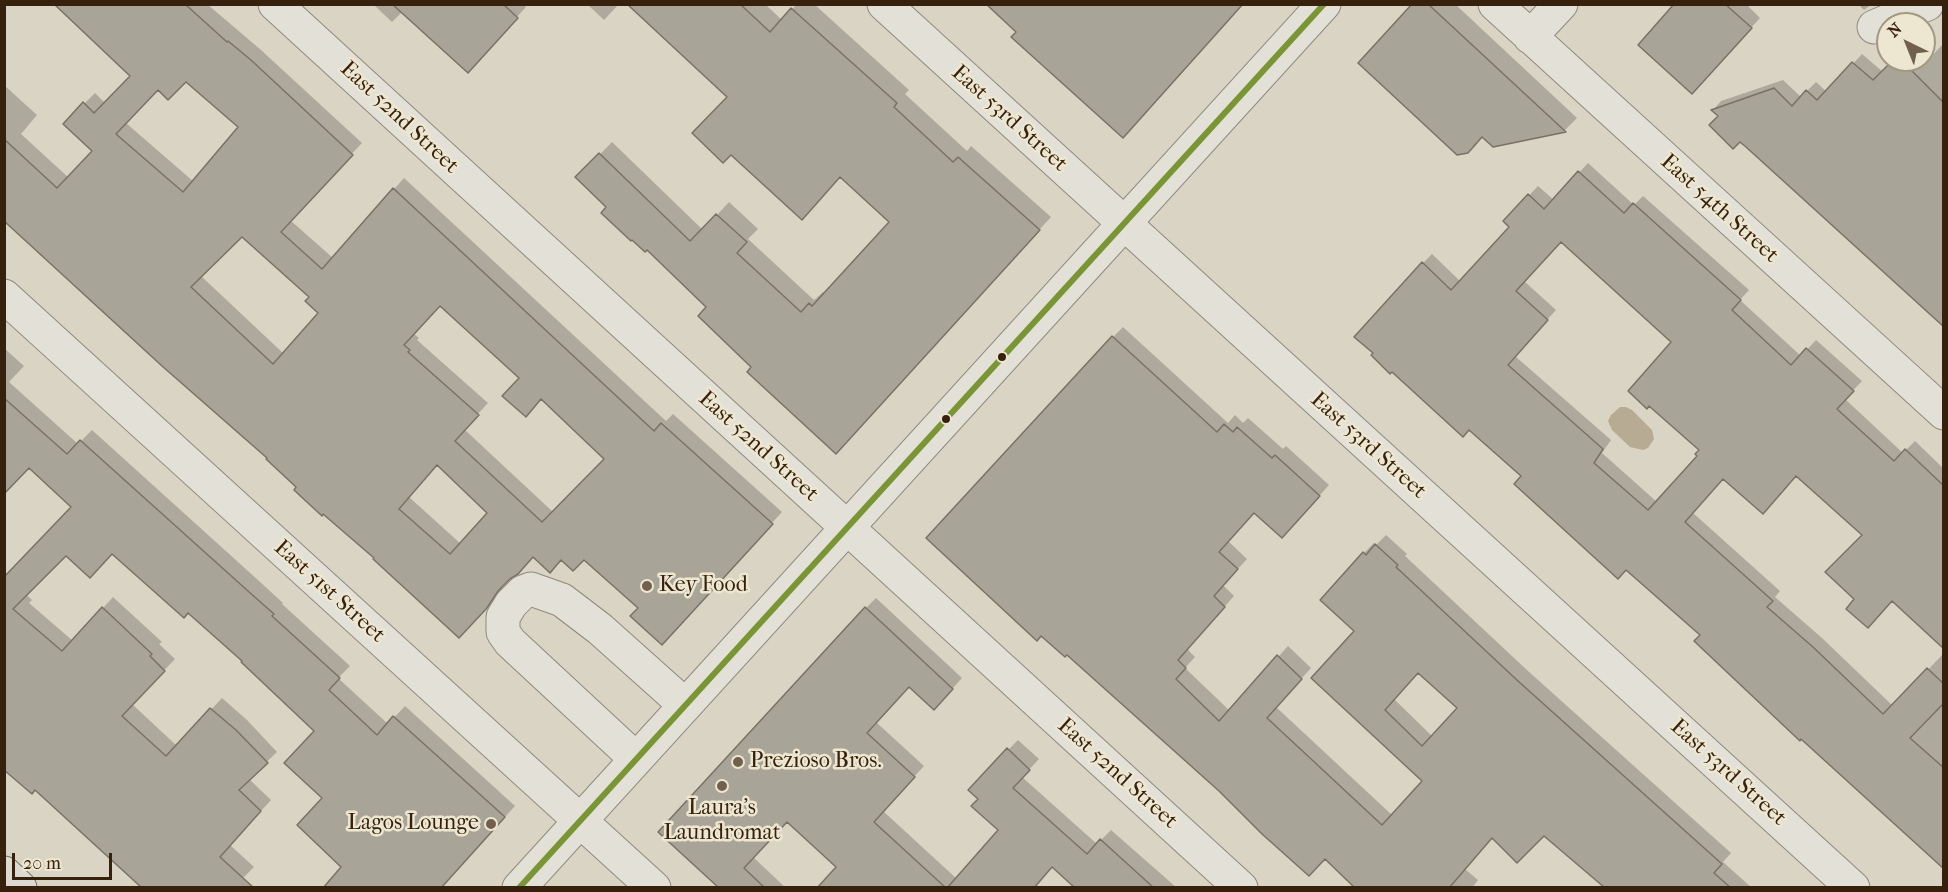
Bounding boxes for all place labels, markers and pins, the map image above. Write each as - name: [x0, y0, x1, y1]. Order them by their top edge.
- unlabelled marker: [996, 351, 1008, 363]
- unlabelled marker: [940, 413, 952, 425]
- place label: Key Food: [659, 573, 748, 599]
- marker: Key Food: [640, 579, 654, 593]
- place label: Prezioso Bros.: [750, 749, 882, 775]
- marker: Prezioso Bros.: [731, 755, 745, 769]
- marker: Laura's Laundromat: [715, 779, 729, 793]
- place label: Laura's Laundromat: [663, 796, 781, 848]
- place label: Lagos Lounge: [348, 811, 479, 837]
- marker: Lagos Lounge: [484, 817, 498, 831]

